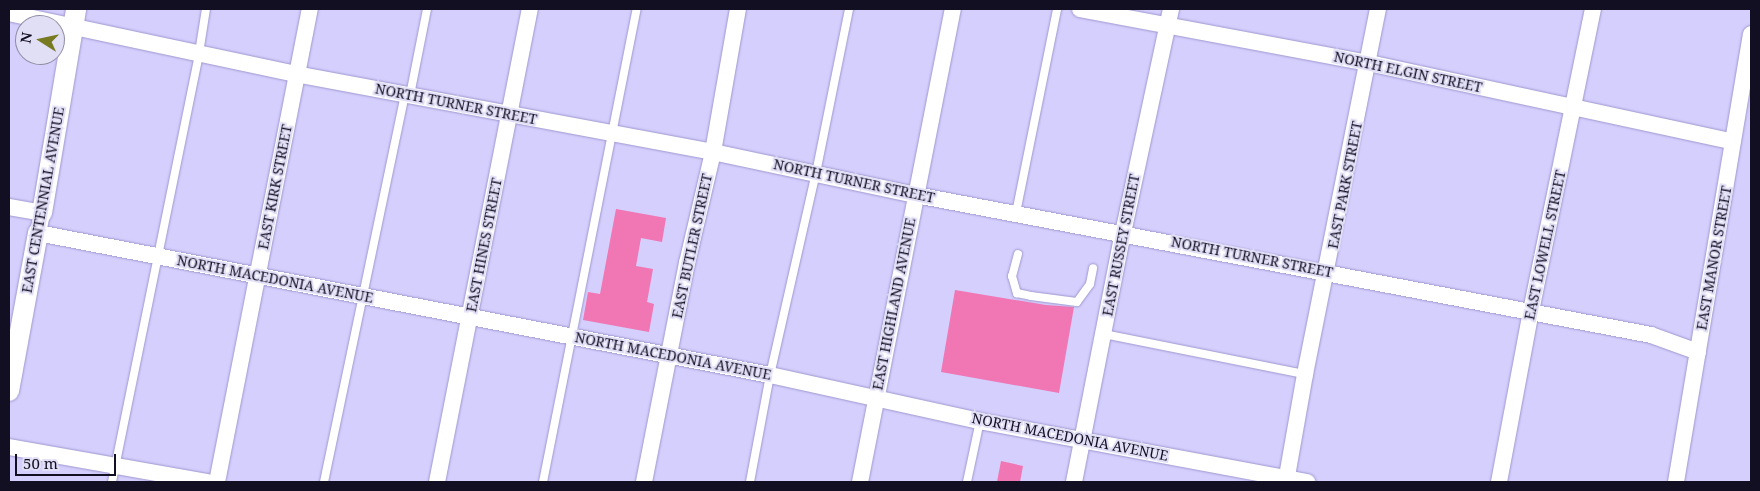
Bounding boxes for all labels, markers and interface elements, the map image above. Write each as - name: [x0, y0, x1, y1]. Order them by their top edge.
- north arrow: [15, 15, 65, 65]
- text: N: [15, 30, 36, 45]
- street label: NORTH ELGIN STREET: [1332, 48, 1484, 96]
- street label: NORTH TURNER STREET: [374, 80, 538, 128]
- street label: EAST CENTENNIAL AVENUE: [18, 106, 68, 294]
- street label: EAST PARK STREET: [1324, 120, 1366, 250]
- street label: EAST KIRK STREET: [255, 123, 295, 251]
- street label: NORTH TURNER STREET: [772, 156, 936, 206]
- street label: EAST LOWELL STREET: [1521, 169, 1569, 321]
- street label: EAST BUTLER STREET: [668, 172, 716, 320]
- street label: EAST RUSSEY STREET: [1099, 173, 1143, 317]
- street label: EAST HINES STREET: [463, 177, 505, 313]
- street label: EAST MANOR STREET: [1693, 185, 1735, 331]
- street label: EAST HIGHLAND AVENUE: [869, 217, 919, 391]
- street label: NORTH TURNER STREET: [1170, 233, 1334, 281]
- street label: NORTH MACEDONIA AVENUE: [175, 252, 375, 306]
- street label: NORTH MACEDONIA AVENUE: [573, 329, 773, 383]
- street label: NORTH MACEDONIA AVENUE: [970, 410, 1170, 464]
- scale bar: [18, 444, 119, 476]
- text: 50 m: [23, 453, 58, 473]

